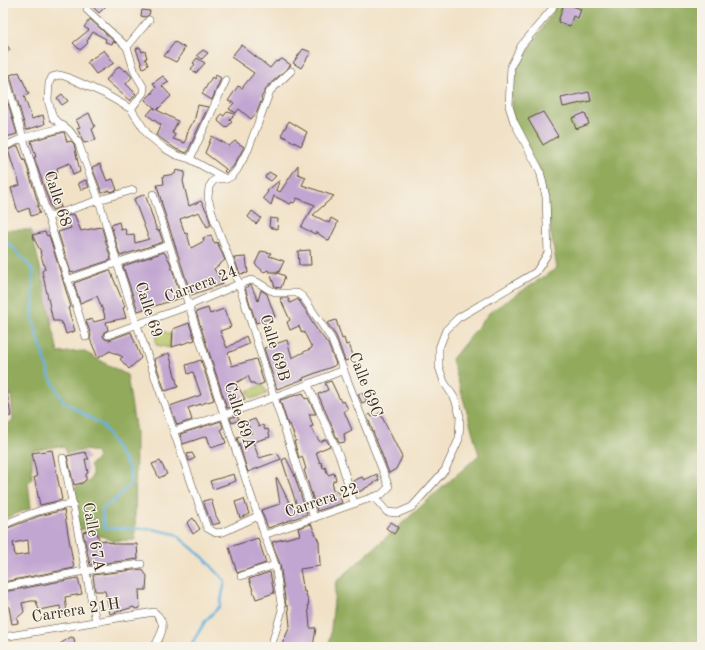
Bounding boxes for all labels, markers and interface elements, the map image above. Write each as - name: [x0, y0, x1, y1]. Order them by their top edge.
- street label: Calle 68: [40, 169, 74, 229]
- street label: Carrera 24: [162, 264, 240, 306]
- street label: Calle 69: [131, 280, 165, 340]
- street label: Calle 69B: [256, 313, 292, 383]
- street label: Calle 69C: [345, 350, 385, 420]
- street label: Calle 69A: [221, 380, 257, 452]
- street label: Carrera 22: [283, 481, 361, 521]
- street label: Calle 67A: [79, 501, 107, 573]
- street label: Carrera 21H: [31, 596, 121, 626]

